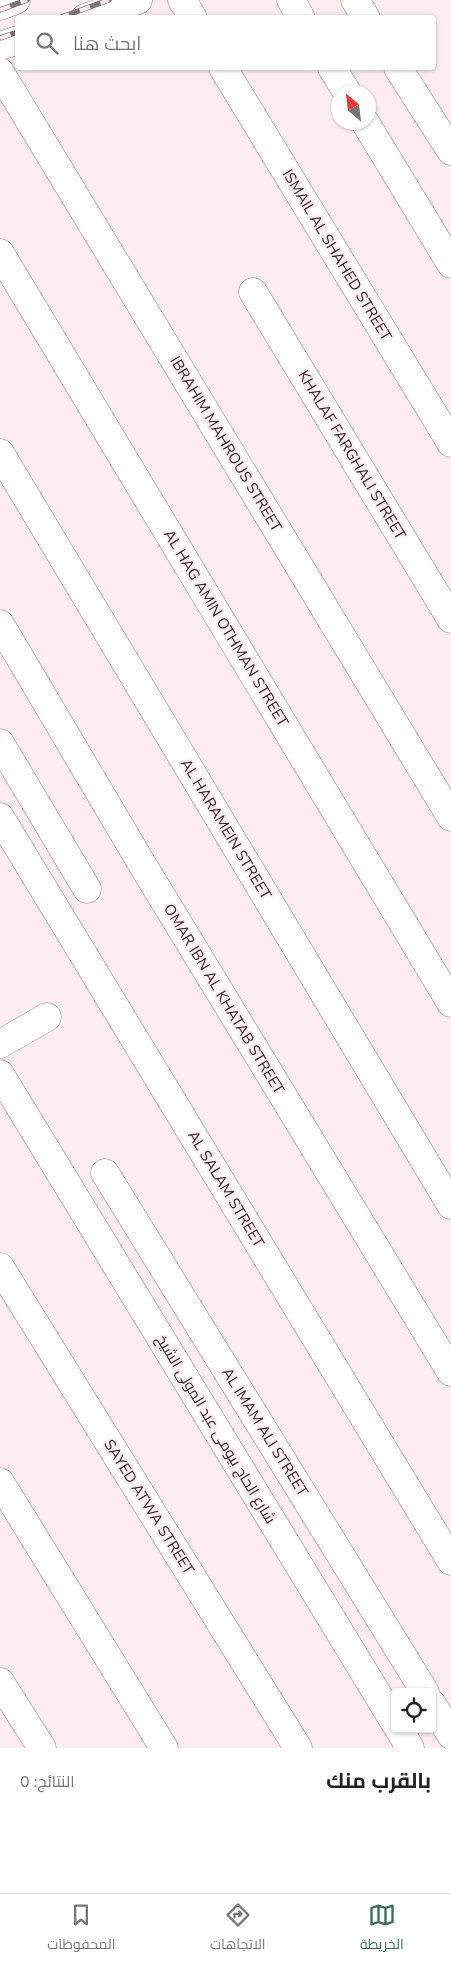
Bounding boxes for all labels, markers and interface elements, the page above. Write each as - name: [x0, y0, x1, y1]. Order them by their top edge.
- search box: [15, 15, 436, 70]
- icon: search: [33, 29, 61, 57]
- text: ابحث هنا: [73, 31, 141, 57]
- north arrow: [331, 85, 376, 130]
- street label: ISMAIL AL SHAHED STREET: [278, 166, 396, 344]
- street label: IBRAHIM MAHROUS STREET: [165, 352, 287, 536]
- street label: KHALAF FARGHALI STREET: [293, 367, 411, 543]
- street label: AL HAG AMIN OTHMAN STREET: [159, 526, 293, 730]
- street label: AL HARAMEIN STREET: [176, 755, 276, 903]
- street label: OMAR IBN AL KHATAB STREET: [159, 900, 289, 1098]
- street label: AL SALAM STREET: [183, 1127, 269, 1251]
- street label: شارع الحاج بيومى عبد المولى الشيخ: [151, 1331, 280, 1528]
- street label: AL IMAM ALI STREET: [217, 1364, 313, 1500]
- street label: SAYED ATWA STREET: [99, 1436, 199, 1578]
- map controls: [391, 1688, 436, 1733]
- button: locate: [391, 1688, 436, 1733]
- text: بالقرب منك: [326, 1767, 431, 1795]
- text: النتائج: 0: [20, 1771, 75, 1793]
- tab: المحفوظات: [47, 1901, 115, 1957]
- tab: الاتجاهات: [210, 1901, 265, 1957]
- tab: الخريطة: [360, 1901, 404, 1957]

